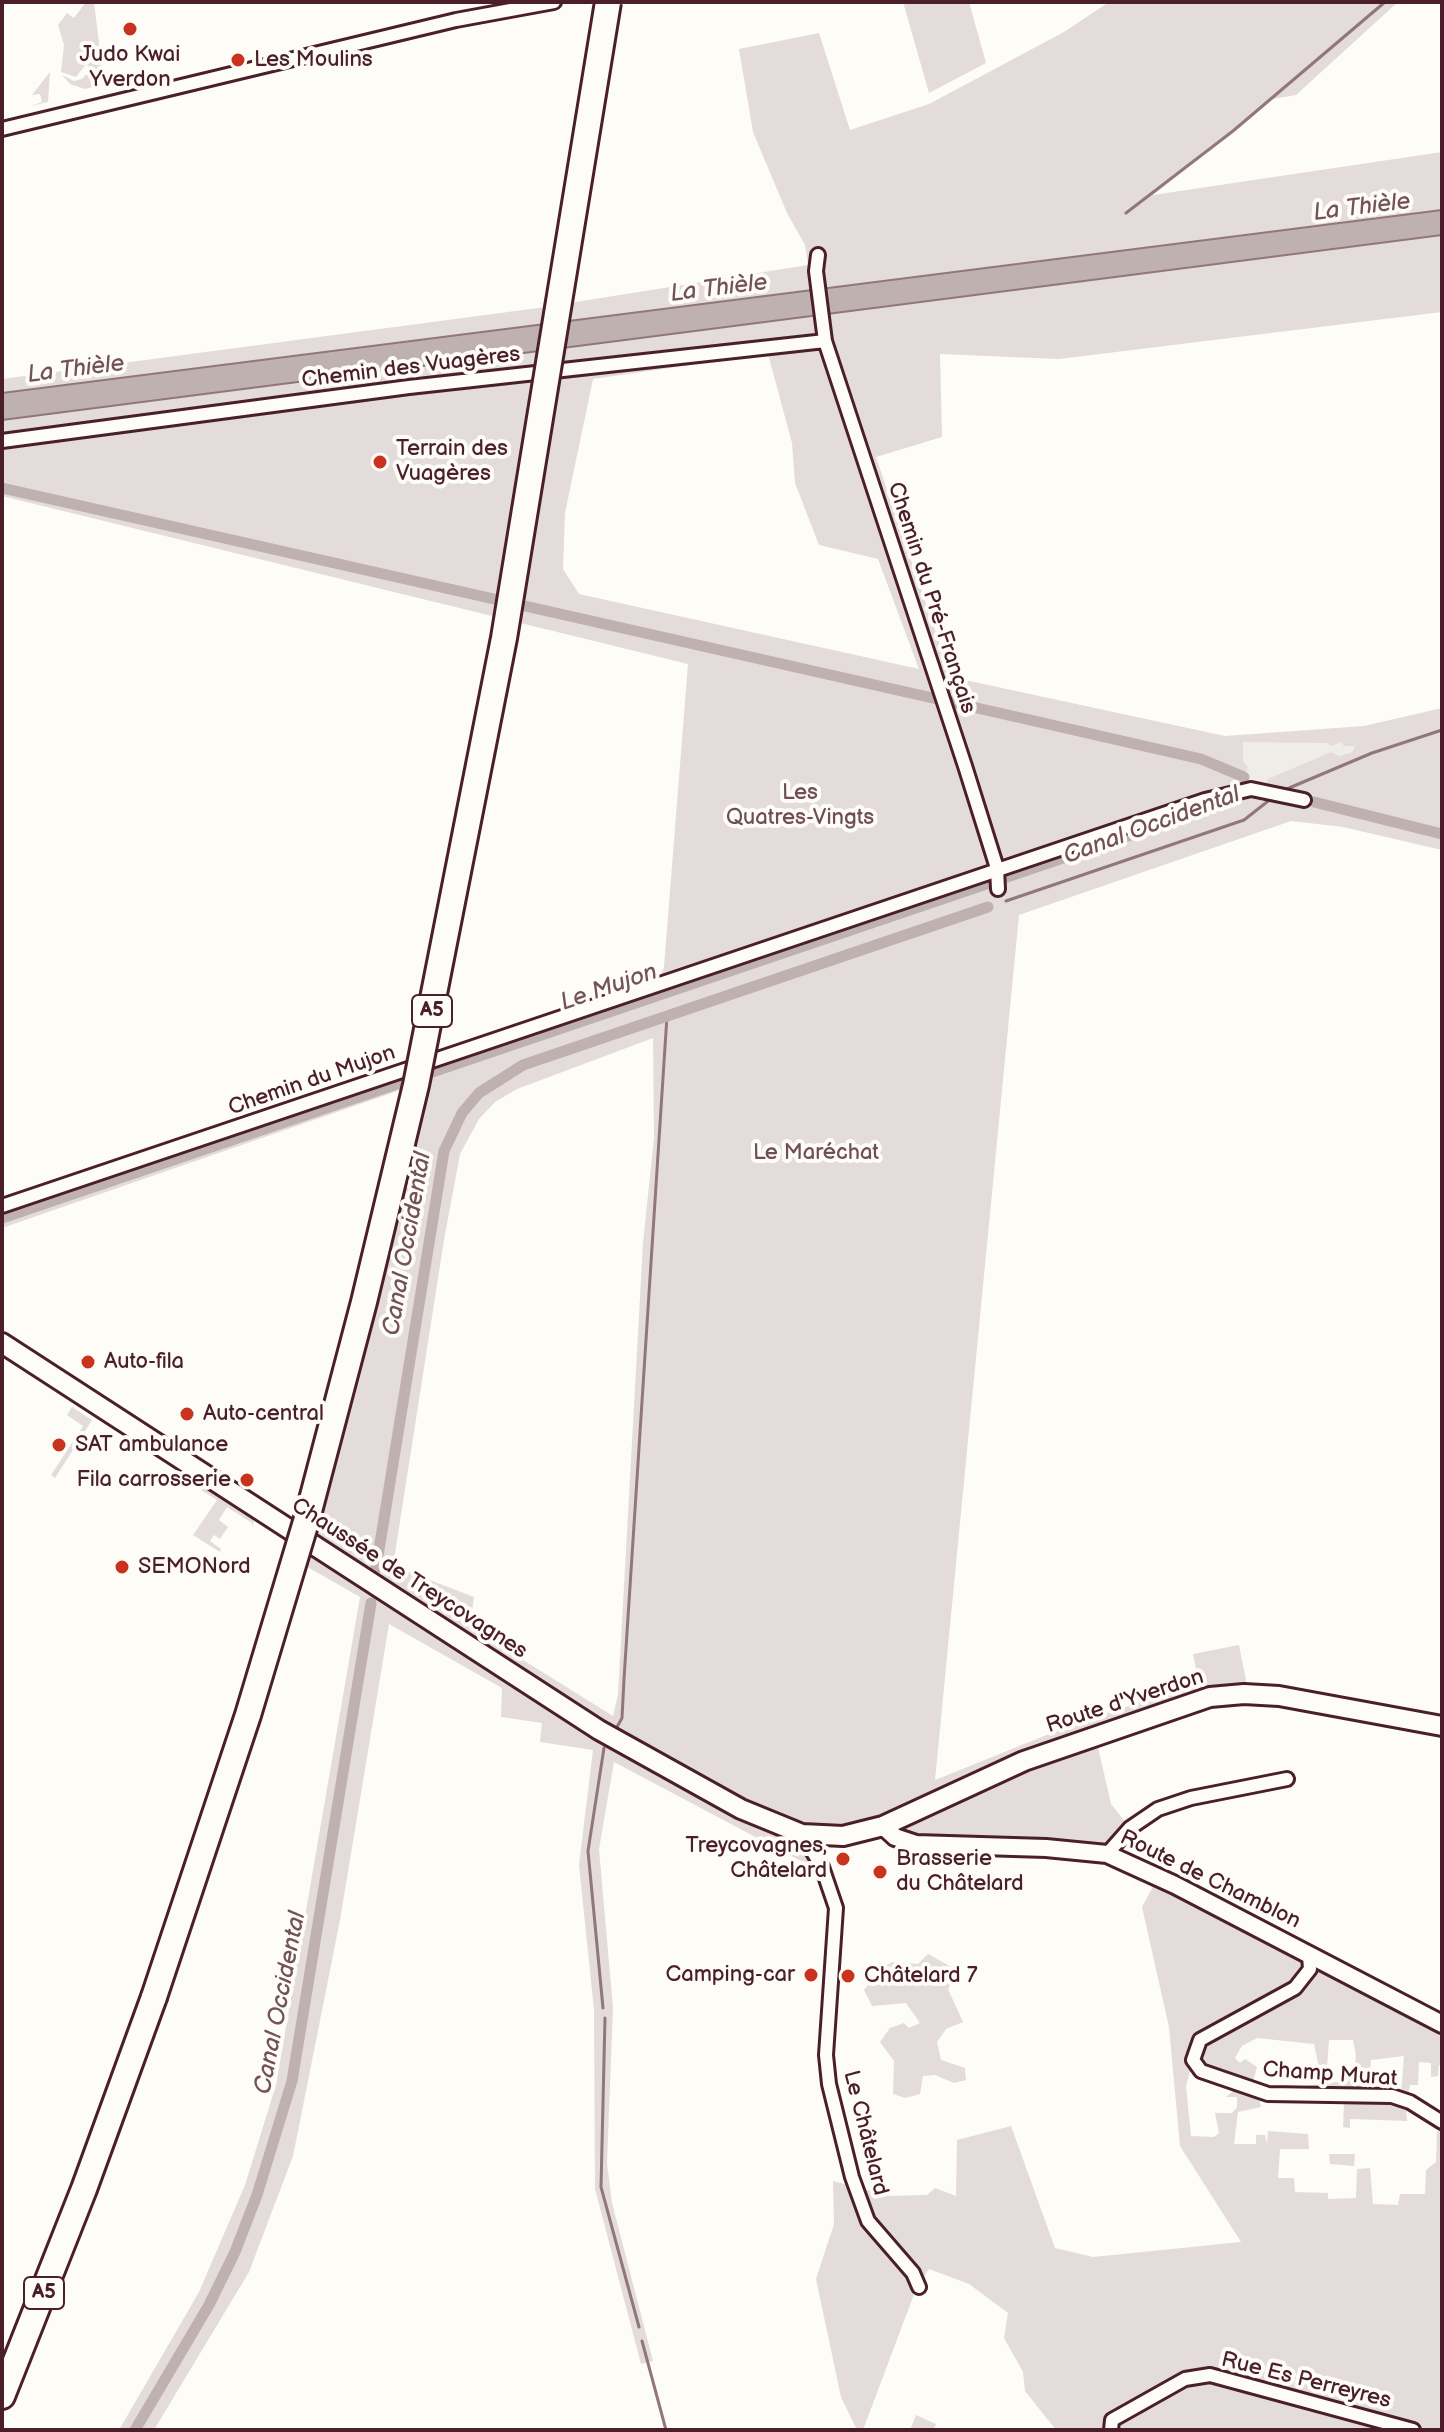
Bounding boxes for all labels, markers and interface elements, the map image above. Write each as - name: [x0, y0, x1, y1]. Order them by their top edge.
- marker: Judo Kwai Yverdon: [121, 20, 139, 38]
- place label: Judo Kwai Yverdon: [80, 42, 180, 94]
- place label: Les Moulins: [254, 47, 373, 73]
- marker: Les Moulins: [229, 51, 247, 69]
- water label: La Thièle: [1312, 188, 1412, 228]
- water label: La Thièle: [669, 269, 769, 309]
- street label: Chemin des Vuagères: [300, 342, 522, 394]
- water label: La Thièle: [26, 350, 126, 390]
- place label: Terrain des Vuagères: [396, 436, 508, 488]
- marker: Terrain des Vuagères: [371, 453, 389, 471]
- street label: Chemin du Pré-Français: [881, 479, 981, 717]
- park label: Les Quatres-Vingts: [726, 780, 874, 832]
- water label: Canal Occidental: [1060, 781, 1244, 871]
- water label: Le Mujon: [557, 958, 661, 1018]
- road number: A5: [412, 995, 452, 1027]
- street label: Chemin du Mujon: [225, 1040, 399, 1122]
- park label: Le Maréchat: [753, 1140, 879, 1166]
- water label: Canal Occidental: [378, 1150, 438, 1338]
- place label: Auto-fila: [104, 1349, 184, 1375]
- marker: Auto-fila: [79, 1353, 97, 1371]
- place label: Auto-central: [203, 1401, 324, 1427]
- marker: Auto-central: [178, 1405, 196, 1423]
- place label: SAT ambulance: [75, 1432, 228, 1458]
- marker: SAT ambulance: [50, 1436, 68, 1454]
- place label: Fila carrosserie: [77, 1467, 231, 1493]
- marker: Fila carrosserie: [238, 1471, 256, 1489]
- street label: Chaussée de Treycovagnes: [286, 1493, 532, 1665]
- place label: SEMONord: [138, 1554, 251, 1580]
- marker: SEMONord: [113, 1558, 131, 1576]
- street label: Route d'Yverdon: [1043, 1664, 1207, 1740]
- street label: Route de Chamblon: [1115, 1825, 1305, 1935]
- place label: Treycovagnes, Châtelard: [686, 1833, 827, 1884]
- place label: Brasserie du Châtelard: [896, 1846, 1024, 1898]
- marker: Treycovagnes, Châtelard: [834, 1850, 852, 1868]
- marker: Brasserie du Châtelard: [871, 1863, 889, 1881]
- water label: Canal Occidental: [249, 1909, 313, 2097]
- place label: Camping-car: [666, 1962, 795, 1988]
- place label: Châtelard 7: [864, 1963, 977, 1989]
- marker: Camping-car: [802, 1966, 820, 1984]
- marker: Châtelard 7: [839, 1967, 857, 1985]
- street label: Champ Murat: [1262, 2057, 1398, 2093]
- street label: Le Châtelard: [837, 2068, 893, 2198]
- road number: A5: [24, 2277, 64, 2309]
- street label: Rue Es Perreyres: [1218, 2347, 1394, 2415]

